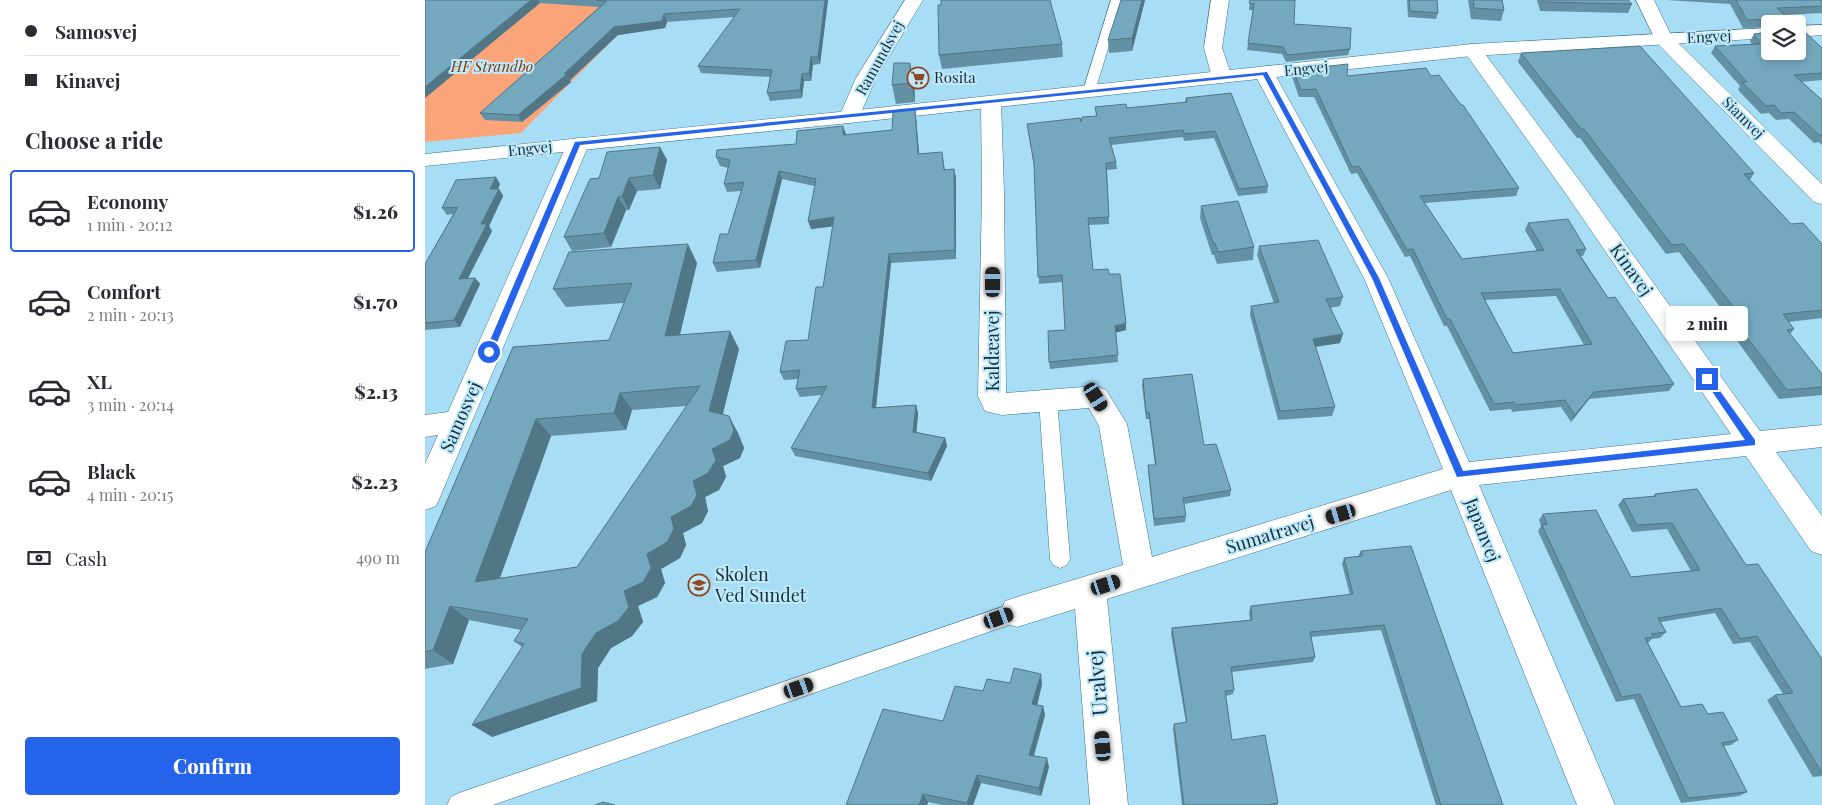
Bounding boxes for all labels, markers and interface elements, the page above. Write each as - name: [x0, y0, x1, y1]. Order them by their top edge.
- map controls: [1761, 15, 1806, 60]
- button: layers: [1761, 15, 1806, 60]
- street label: Ramundsvej: [850, 17, 908, 98]
- text: Samosvej: [55, 18, 137, 44]
- street label: Engvej: [1686, 25, 1732, 47]
- park label: HF Strandbo: [450, 56, 533, 76]
- street label: Engvej: [1283, 56, 1329, 80]
- supermarket icon: Rosita: [906, 66, 930, 90]
- text: Kinavej: [55, 67, 120, 93]
- place label: Rosita: [934, 67, 976, 87]
- street label: Siamvej: [1718, 92, 1769, 143]
- text: Choose a ride: [25, 125, 163, 155]
- street label: Engvej: [507, 136, 553, 160]
- text: Economy: [87, 188, 168, 214]
- icon: car: [27, 189, 72, 234]
- text: $1.26: [353, 198, 398, 224]
- text: 1 min · 20:12: [87, 214, 173, 235]
- street label: Kinavej: [1605, 238, 1659, 301]
- car: [985, 267, 1000, 297]
- text: Comfort: [87, 278, 161, 304]
- icon: car: [27, 279, 72, 324]
- text: $1.70: [353, 288, 398, 314]
- text: 2 min · 20:13: [87, 304, 174, 325]
- callout: 2 min: [1666, 306, 1748, 342]
- street label: Kaldæavej: [980, 310, 1004, 392]
- text: 2 min: [1686, 313, 1728, 334]
- route start: [478, 341, 500, 363]
- text: XL: [87, 368, 112, 394]
- route end: [1696, 368, 1718, 390]
- icon: car: [27, 369, 72, 414]
- street label: Samosvej: [434, 377, 486, 456]
- text: $2.13: [354, 378, 398, 404]
- car: [1081, 380, 1110, 414]
- text: 3 min · 20:14: [87, 394, 174, 415]
- text: Black: [87, 458, 136, 484]
- icon: car: [27, 459, 72, 504]
- text: $2.23: [352, 468, 398, 494]
- text: 4 min · 20:15: [87, 484, 173, 505]
- street label: Japanvej: [1459, 493, 1506, 565]
- car: [1324, 502, 1357, 526]
- street label: Sumatravej: [1223, 509, 1317, 559]
- icon: cash: [25, 544, 53, 572]
- text: Cash: [65, 545, 107, 571]
- text: 490 m: [356, 547, 400, 568]
- place label: Skolen Ved Sundet: [714, 562, 807, 607]
- school or university icon: Skolen Ved Sundet: [687, 573, 711, 597]
- car: [1089, 573, 1122, 597]
- car: [982, 606, 1015, 630]
- street label: Uralvej: [1079, 649, 1113, 717]
- car: [782, 676, 815, 700]
- car: [1094, 730, 1111, 762]
- button: Confirm: [25, 737, 400, 795]

